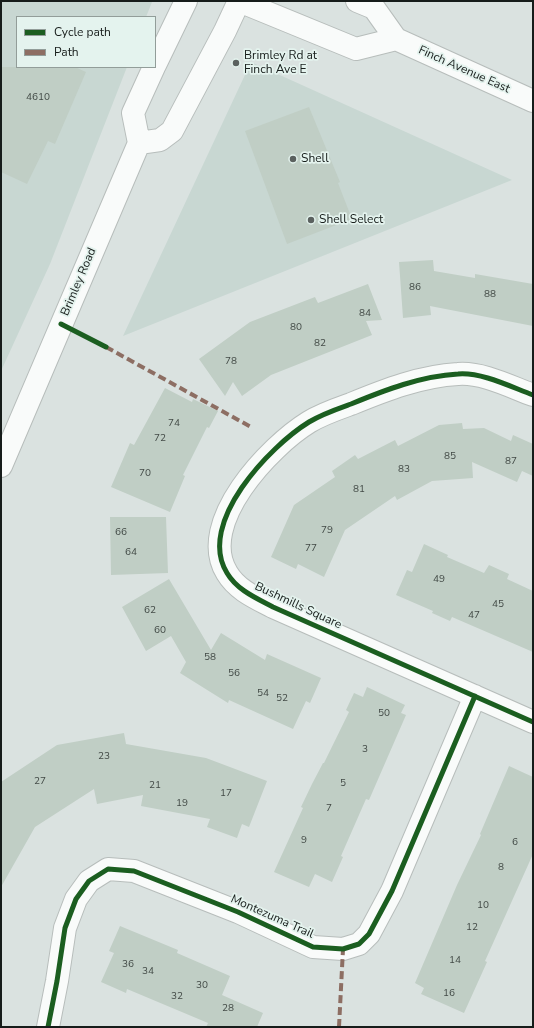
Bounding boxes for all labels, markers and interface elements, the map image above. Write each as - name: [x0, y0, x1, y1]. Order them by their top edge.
- legend: [16, 16, 156, 68]
- text: Cycle path: [54, 24, 111, 40]
- street label: Finch Avenue East: [416, 43, 512, 97]
- text: Path: [54, 44, 79, 60]
- place label: Brimley Rd at Finch Ave E: [244, 49, 317, 77]
- marker: Brimley Rd at Finch Ave E: [231, 58, 241, 68]
- house number: 4610: [26, 92, 50, 104]
- place label: Shell: [301, 152, 329, 166]
- marker: Shell: [288, 154, 298, 164]
- place label: Shell Select: [319, 213, 383, 227]
- marker: Shell Select: [306, 215, 316, 225]
- street label: Brimley Road: [58, 246, 100, 318]
- house number: 86: [409, 282, 421, 294]
- house number: 88: [484, 289, 496, 301]
- house number: 84: [359, 308, 371, 320]
- house number: 80: [290, 322, 302, 334]
- house number: 82: [314, 338, 326, 350]
- house number: 78: [225, 356, 237, 368]
- house number: 74: [168, 418, 180, 430]
- house number: 72: [154, 433, 166, 445]
- house number: 85: [444, 451, 456, 463]
- house number: 87: [505, 456, 517, 468]
- house number: 83: [398, 464, 410, 476]
- house number: 70: [139, 468, 151, 480]
- house number: 81: [353, 484, 365, 496]
- house number: 79: [321, 525, 333, 537]
- house number: 66: [115, 527, 127, 539]
- house number: 77: [305, 543, 317, 555]
- house number: 64: [125, 547, 137, 559]
- house number: 49: [433, 574, 445, 586]
- street label: Bushmills Square: [252, 580, 344, 632]
- house number: 45: [492, 599, 504, 611]
- house number: 62: [144, 605, 156, 617]
- house number: 47: [468, 610, 480, 622]
- house number: 60: [154, 625, 166, 637]
- house number: 58: [204, 652, 216, 664]
- house number: 56: [228, 668, 240, 680]
- house number: 54: [257, 688, 269, 700]
- house number: 52: [276, 693, 288, 705]
- house number: 50: [378, 708, 390, 720]
- house number: 3: [362, 744, 368, 756]
- house number: 23: [98, 751, 110, 763]
- house number: 27: [34, 776, 46, 788]
- house number: 5: [340, 778, 346, 790]
- house number: 21: [149, 780, 161, 792]
- house number: 17: [220, 788, 232, 800]
- house number: 19: [176, 798, 188, 810]
- house number: 7: [326, 803, 332, 815]
- house number: 9: [301, 835, 307, 847]
- house number: 6: [512, 837, 518, 849]
- house number: 8: [498, 862, 504, 874]
- street label: Montezuma Trail: [228, 892, 316, 942]
- house number: 10: [477, 900, 489, 912]
- house number: 12: [466, 922, 478, 934]
- house number: 14: [449, 955, 461, 967]
- house number: 36: [122, 959, 134, 971]
- house number: 34: [142, 966, 154, 978]
- house number: 30: [196, 980, 208, 992]
- house number: 16: [443, 988, 455, 1000]
- house number: 32: [171, 991, 183, 1003]
- house number: 28: [222, 1003, 234, 1015]

